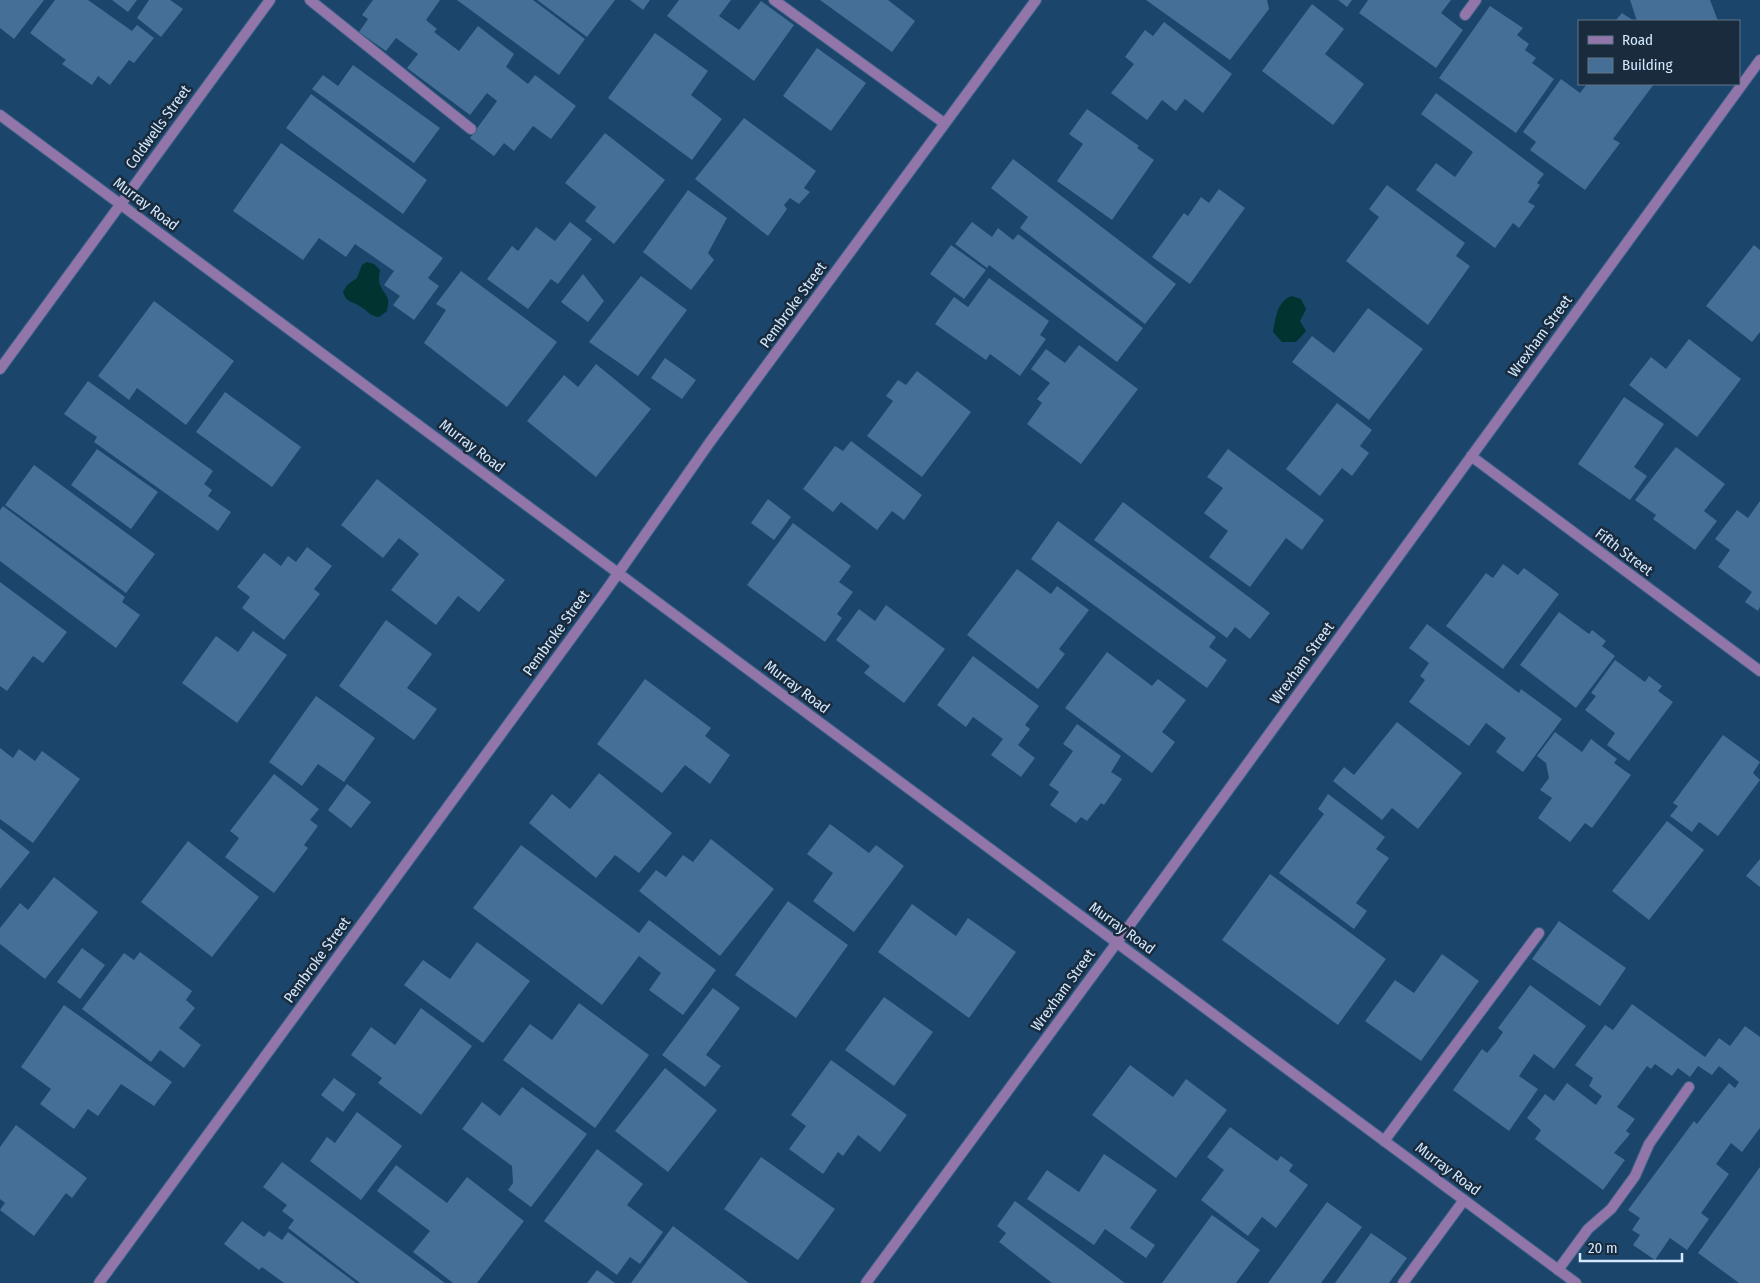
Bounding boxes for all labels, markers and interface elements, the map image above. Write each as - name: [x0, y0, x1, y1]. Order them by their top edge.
- legend: [1578, 20, 1740, 85]
- text: Road: [1622, 31, 1653, 49]
- text: Building: [1622, 56, 1673, 74]
- street label: Coldwells Street: [122, 82, 194, 172]
- street label: Murray Road: [110, 174, 182, 234]
- street label: Pembroke Street: [756, 258, 830, 351]
- street label: Wrexham Street: [1504, 291, 1576, 381]
- street label: Murray Road: [436, 416, 508, 476]
- street label: Fifth Street: [1592, 524, 1657, 580]
- street label: Pembroke Street: [519, 586, 593, 679]
- street label: Wrexham Street: [1266, 618, 1338, 708]
- street label: Murray Road: [761, 657, 833, 717]
- street label: Murray Road: [1086, 898, 1158, 958]
- street label: Pembroke Street: [280, 913, 354, 1006]
- street label: Wrexham Street: [1027, 945, 1099, 1035]
- street label: Murray Road: [1412, 1139, 1484, 1199]
- scale bar: [1580, 1230, 1682, 1262]
- text: 20 m: [1588, 1239, 1618, 1257]

